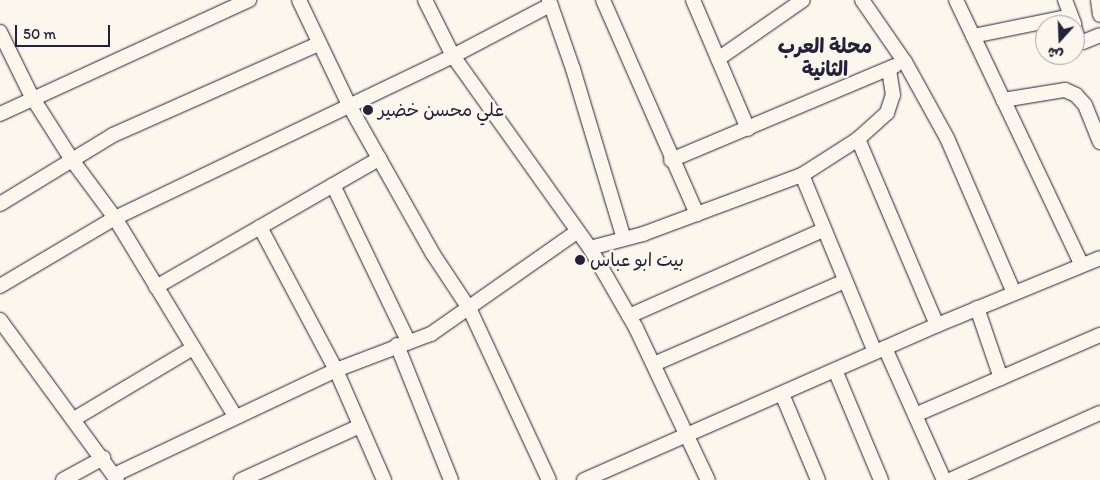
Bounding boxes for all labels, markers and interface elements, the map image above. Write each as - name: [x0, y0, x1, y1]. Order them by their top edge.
- scale bar: [18, 15, 112, 47]
- north arrow: [1035, 15, 1085, 65]
- text: 50 m: [23, 25, 56, 43]
- district label: محلة العرب الثانية: [778, 34, 872, 81]
- text: ش: [1045, 43, 1065, 64]
- place label: علي محسن خضير: [378, 99, 504, 121]
- marker: علي محسن خضير: [362, 104, 374, 116]
- place label: بيت ابو عباس: [590, 249, 684, 271]
- marker: بيت ابو عباس: [574, 254, 586, 266]

